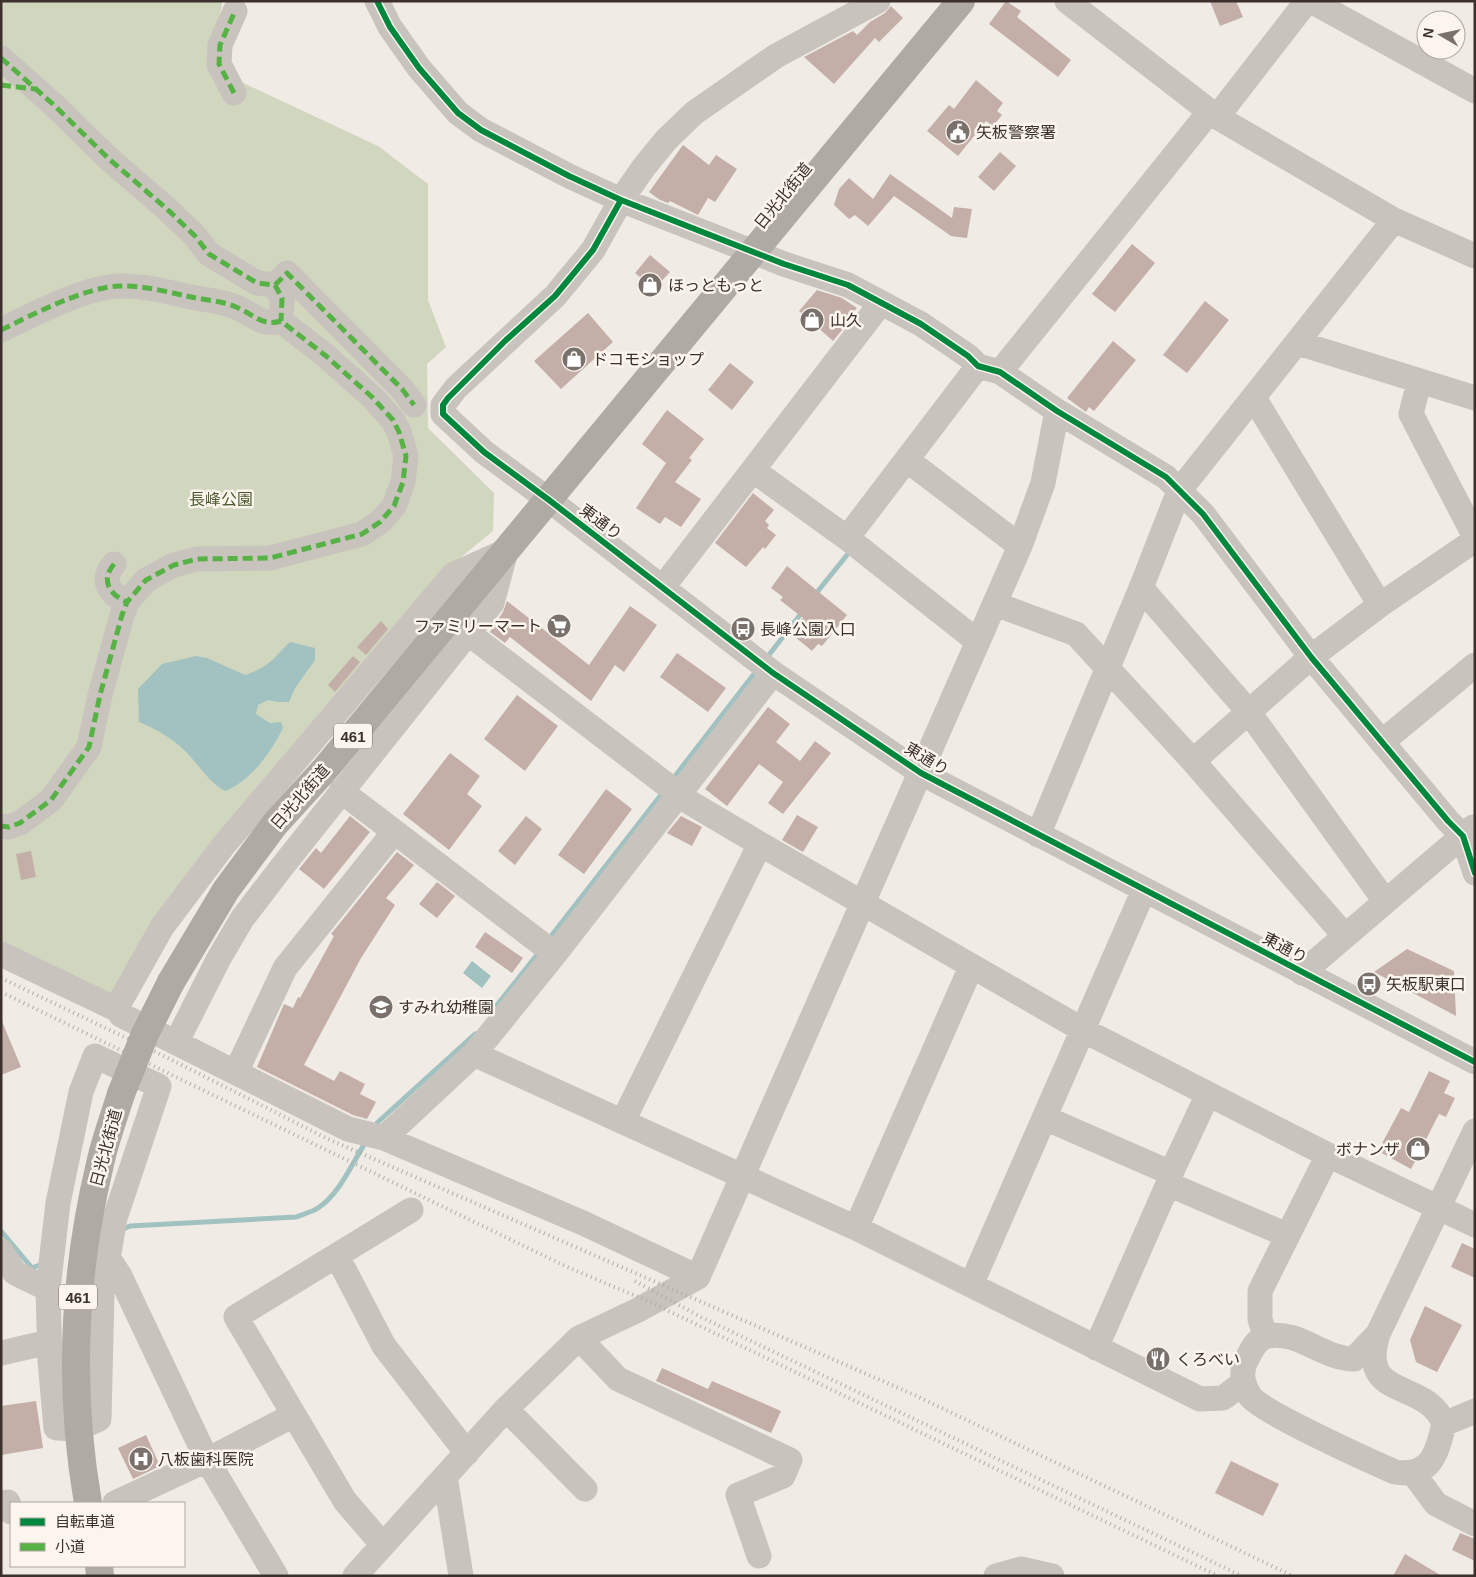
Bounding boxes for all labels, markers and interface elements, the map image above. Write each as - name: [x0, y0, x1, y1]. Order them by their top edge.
- north arrow: [1416, 10, 1466, 60]
- text: N: [1419, 27, 1437, 39]
- public building icon: 矢板警察署: [945, 119, 971, 145]
- place label: 矢板警察署: [976, 124, 1056, 141]
- street label: 日光北街道: [751, 160, 815, 232]
- shop icon: ほっともっと: [637, 272, 663, 298]
- place label: ほっともっと: [668, 277, 764, 294]
- shop icon: 山久: [799, 307, 825, 333]
- place label: 山久: [830, 312, 862, 329]
- shop icon: ドコモショップ: [561, 346, 587, 372]
- place label: ドコモショップ: [592, 351, 704, 368]
- park label: 長峰公園: [189, 491, 253, 508]
- street label: 東通り: [577, 501, 625, 543]
- supermarket icon: ファミリーマート: [546, 613, 572, 639]
- bus stop icon: 長峰公園入口: [730, 616, 756, 642]
- place label: ファミリーマート: [414, 618, 542, 635]
- place label: 長峰公園入口: [760, 621, 856, 638]
- road number: 461: [334, 724, 372, 748]
- street label: 東通り: [902, 739, 952, 779]
- street label: 日光北街道: [267, 761, 333, 833]
- street label: 東通り: [1260, 929, 1310, 967]
- bus stop icon: 矢板駅東口: [1356, 971, 1382, 997]
- place label: 矢板駅東口: [1386, 976, 1466, 993]
- school or university icon: すみれ幼稚園: [368, 994, 394, 1020]
- place label: すみれ幼稚園: [398, 999, 494, 1016]
- street label: 日光北街道: [87, 1107, 125, 1189]
- shop icon: ボナンザ: [1405, 1136, 1431, 1162]
- place label: ボナンザ: [1336, 1141, 1400, 1158]
- road number: 461: [59, 1284, 97, 1310]
- restaurant icon: くろべい: [1145, 1346, 1171, 1372]
- place label: くろべい: [1176, 1351, 1240, 1368]
- hospital icon: 八板歯科医院: [128, 1446, 154, 1472]
- place label: 八板歯科医院: [158, 1451, 254, 1468]
- legend: [10, 1502, 185, 1567]
- text: 自転車道: [55, 1513, 115, 1530]
- text: 小道: [55, 1538, 85, 1555]

